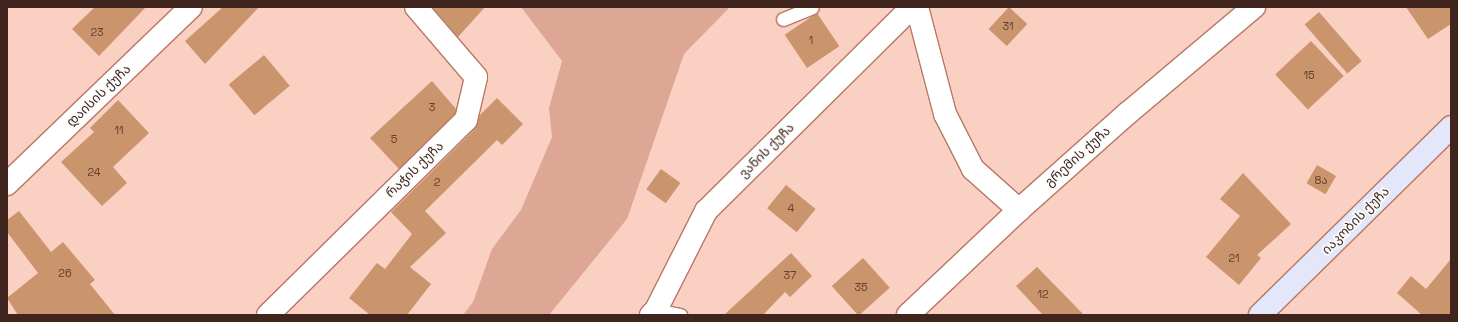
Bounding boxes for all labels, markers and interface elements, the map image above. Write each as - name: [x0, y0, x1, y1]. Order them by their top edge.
- house number: 31: [1002, 19, 1014, 33]
- house number: 23: [90, 25, 104, 39]
- house number: 1: [809, 33, 813, 47]
- street label: დაისის ქუჩა: [64, 62, 134, 130]
- house number: 15: [1303, 68, 1315, 82]
- house number: 3: [429, 100, 435, 114]
- street label: ვანის ქუჩა: [736, 120, 798, 182]
- house number: 11: [114, 123, 124, 137]
- street label: გრემის ქუჩა: [1042, 124, 1114, 190]
- house number: 5: [391, 132, 397, 146]
- street label: რაჭის ქუჩა: [383, 139, 447, 201]
- house number: 24: [87, 165, 101, 179]
- house number: 8ა: [1315, 173, 1327, 187]
- house number: 2: [434, 175, 440, 189]
- street label: იაკობის ქუჩა: [1319, 184, 1393, 258]
- house number: 4: [788, 201, 794, 215]
- house number: 21: [1228, 251, 1240, 265]
- house number: 26: [58, 266, 72, 280]
- house number: 37: [784, 268, 796, 282]
- house number: 35: [854, 280, 868, 294]
- house number: 12: [1037, 287, 1049, 301]

